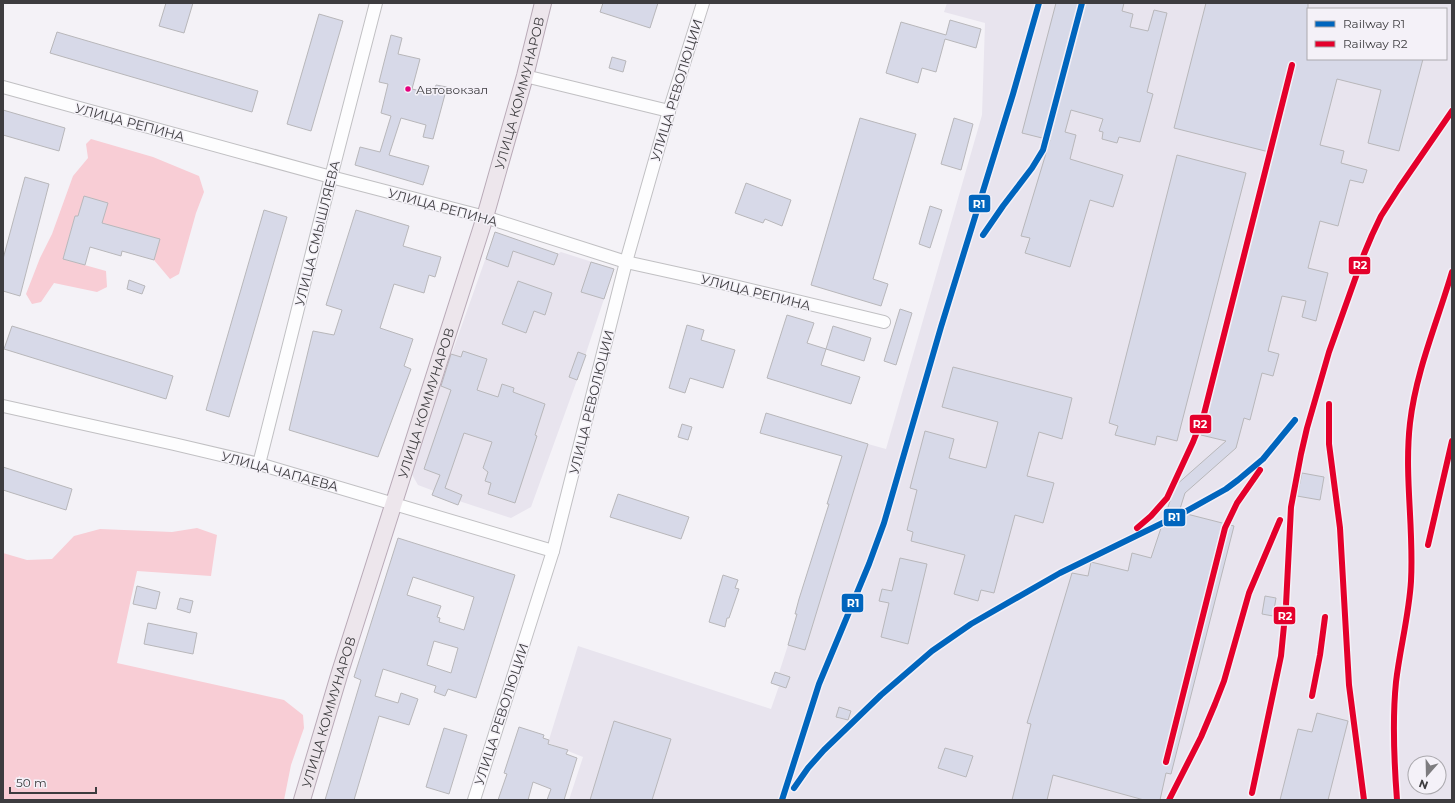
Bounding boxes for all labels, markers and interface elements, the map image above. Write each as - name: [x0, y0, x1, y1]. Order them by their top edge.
- legend: [1307, 8, 1447, 60]
- street label: УЛИЦА КОММУНАРОВ: [491, 15, 547, 171]
- text: Railway R1: [1343, 16, 1405, 31]
- street label: УЛИЦА РЕВОЛЮЦИИ: [647, 17, 705, 163]
- text: Railway R2: [1343, 36, 1408, 51]
- place label: Автовокзал: [416, 82, 488, 97]
- marker: Автовокзал: [403, 84, 413, 94]
- street label: УЛИЦА РЕПИНА: [73, 100, 187, 144]
- street label: УЛИЦА СМЫШЛЯЕВА: [291, 158, 343, 307]
- street label: УЛИЦА РЕПИНА: [386, 185, 500, 229]
- line badge: R1: [968, 194, 991, 213]
- text: R1: [973, 197, 985, 211]
- line badge: R2: [1348, 256, 1371, 275]
- text: R2: [1353, 258, 1368, 272]
- street label: УЛИЦА РЕПИНА: [699, 271, 813, 313]
- street label: УЛИЦА КОММУНАРОВ: [394, 326, 457, 480]
- street label: УЛИЦА РЕВОЛЮЦИИ: [565, 328, 617, 476]
- line badge: R2: [1189, 414, 1212, 434]
- text: R2: [1193, 417, 1208, 431]
- street label: УЛИЦА ЧАПАЕВА: [220, 448, 341, 494]
- line badge: R1: [1163, 508, 1186, 527]
- text: R1: [1168, 510, 1180, 524]
- line badge: R1: [841, 593, 864, 613]
- text: R1: [847, 596, 859, 610]
- line badge: R2: [1273, 606, 1296, 625]
- text: R2: [1278, 609, 1293, 623]
- street label: УЛИЦА КОММУНАРОВ: [298, 634, 359, 789]
- street label: УЛИЦА РЕВОЛЮЦИИ: [471, 641, 531, 787]
- north arrow: [1407, 755, 1447, 795]
- scale bar: [10, 769, 96, 795]
- text: 50 m: [16, 775, 47, 790]
- text: N: [1417, 776, 1430, 792]

